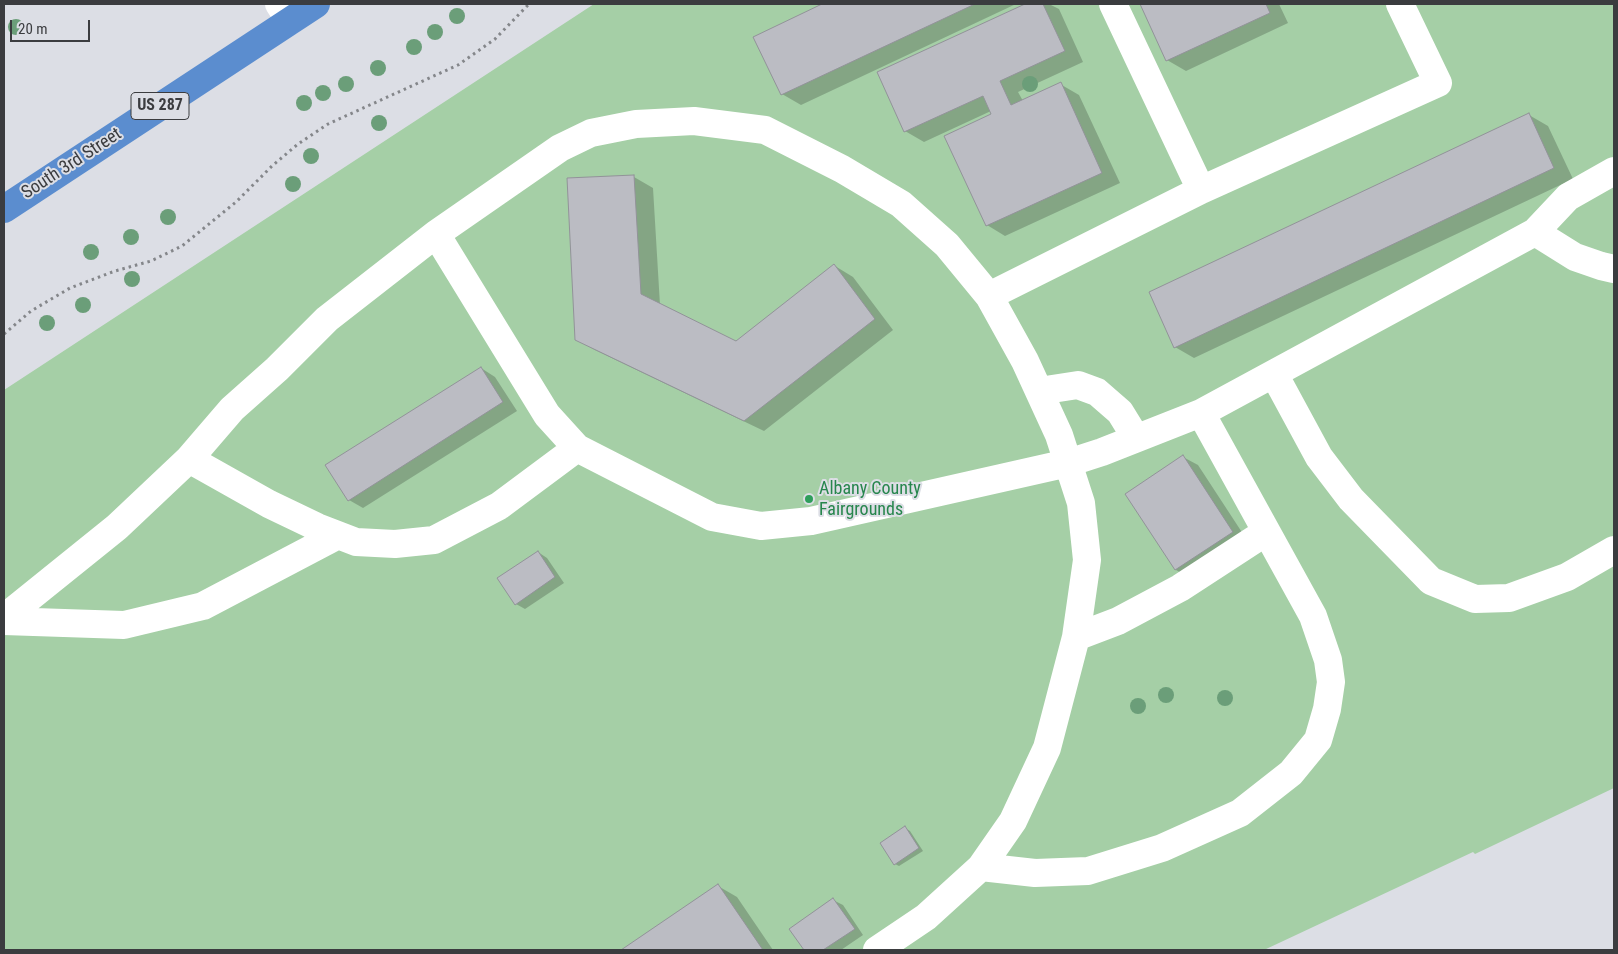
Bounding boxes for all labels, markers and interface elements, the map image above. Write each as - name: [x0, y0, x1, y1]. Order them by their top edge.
- scale bar: [12, 10, 92, 42]
- text: 20 m: [18, 20, 48, 38]
- road number: US 287: [131, 92, 189, 120]
- street label: South 3rd Street: [18, 124, 126, 204]
- place label: Albany County Fairgrounds: [819, 478, 921, 520]
- marker: Albany County Fairgrounds: [803, 493, 815, 505]

